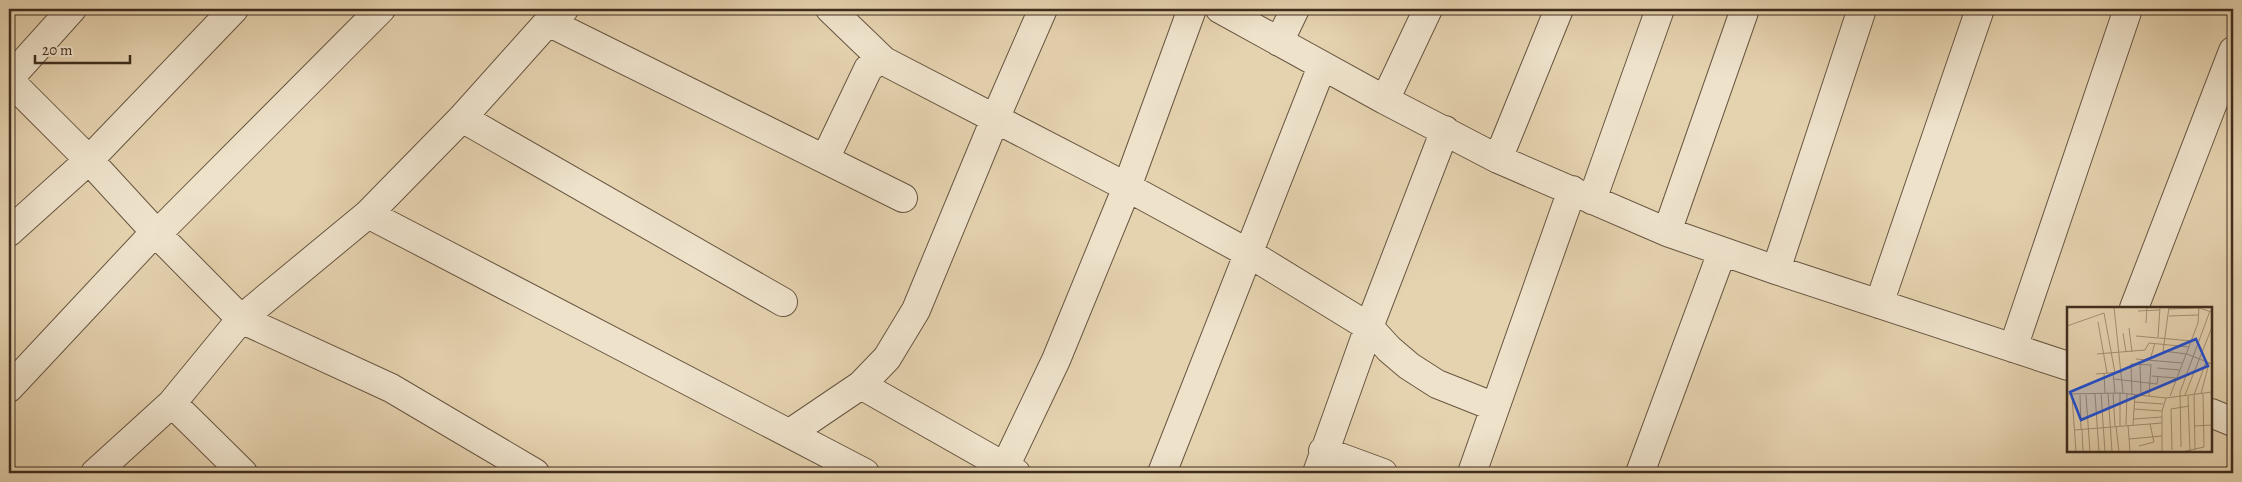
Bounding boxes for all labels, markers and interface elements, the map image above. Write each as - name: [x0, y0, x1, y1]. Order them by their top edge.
- scale bar: [35, 32, 130, 64]
- text: 20 m: [42, 40, 73, 60]
- inset map: [2067, 307, 2212, 452]

